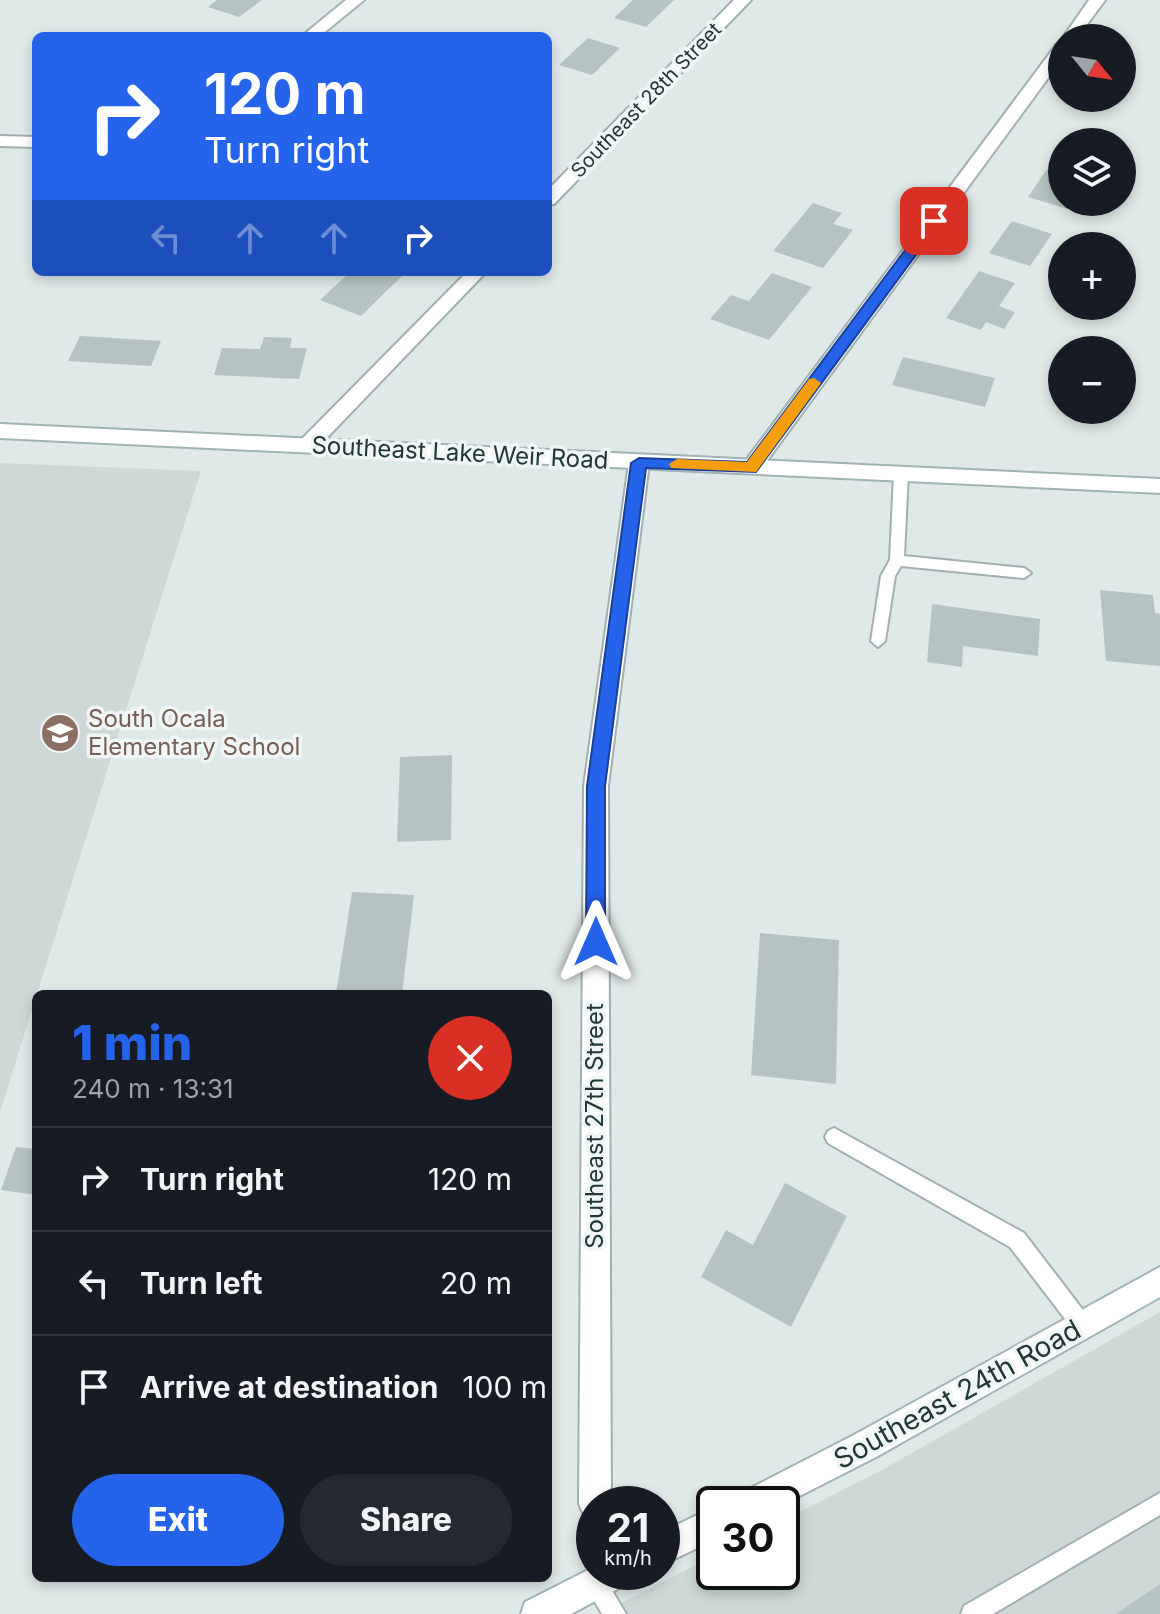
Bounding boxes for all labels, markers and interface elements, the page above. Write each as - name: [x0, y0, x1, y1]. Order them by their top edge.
- street label: Southeast 28th Street: [566, 17, 726, 182]
- north arrow: [1048, 24, 1136, 112]
- map controls: [1048, 24, 1136, 424]
- text: 120 m: [204, 60, 366, 128]
- icon: right: [72, 64, 176, 168]
- text: Turn right: [204, 128, 369, 172]
- button: layers: [1048, 128, 1136, 216]
- pin: [900, 187, 968, 255]
- icon: arrive: [912, 199, 956, 243]
- icon: left: [144, 216, 188, 260]
- icon: ahead: [228, 216, 272, 260]
- icon: ahead: [312, 216, 356, 260]
- icon: right: [396, 216, 440, 260]
- button: +: [1048, 232, 1136, 320]
- button: −: [1048, 336, 1136, 424]
- street label: Southeast Lake Weir Road: [311, 430, 609, 475]
- place label: South Ocala Elementary School: [88, 704, 300, 761]
- school or university icon: South Ocala Elementary School: [39, 712, 81, 754]
- position arrow: [554, 900, 638, 984]
- street label: Southeast 27th Street: [580, 1003, 609, 1249]
- text: 1 min: [72, 1013, 192, 1072]
- button: close: [428, 1016, 512, 1100]
- text: 240 m · 13:31: [72, 1073, 234, 1104]
- icon: right: [72, 1157, 116, 1201]
- text: Turn right: [140, 1161, 284, 1197]
- text: 120 m: [428, 1161, 512, 1197]
- icon: left: [72, 1261, 116, 1305]
- text: Turn left: [140, 1265, 262, 1301]
- text: 20 m: [440, 1265, 512, 1301]
- street label: Southeast 24th Road: [828, 1312, 1086, 1476]
- icon: arrive: [72, 1365, 116, 1409]
- text: Arrive at destination: [140, 1369, 438, 1405]
- text: 100 m: [462, 1369, 547, 1405]
- button: Exit: [72, 1474, 284, 1566]
- button: Share: [300, 1474, 512, 1566]
- speed limit sign: 30: [696, 1486, 800, 1590]
- text: 21: [607, 1503, 649, 1552]
- text: km/h: [604, 1546, 652, 1570]

